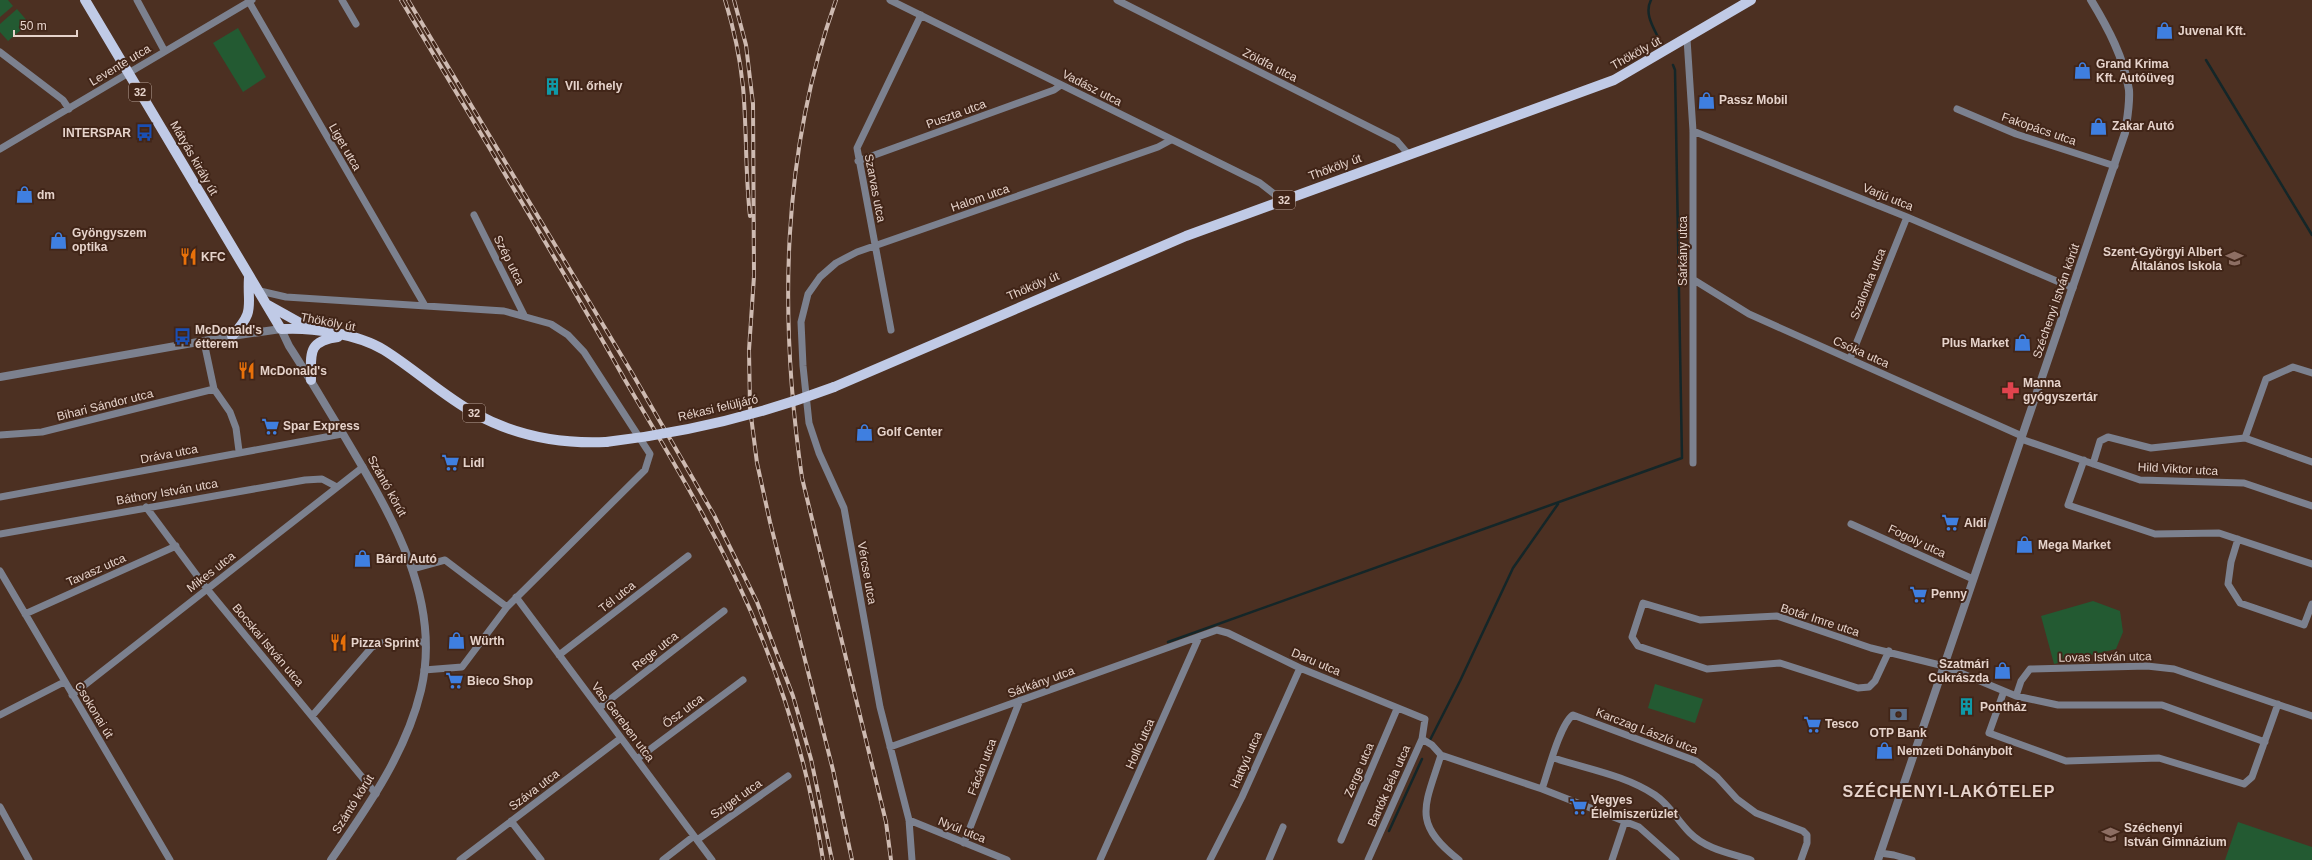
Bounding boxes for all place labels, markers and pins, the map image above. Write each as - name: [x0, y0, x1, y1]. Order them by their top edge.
- shop icon: Juvenal Kft.: [2155, 21, 2175, 41]
- place label: Juvenal Kft.: [2178, 24, 2246, 38]
- place label: Grand Krima Kft. Autóüveg: [2096, 57, 2174, 85]
- shop icon: Grand Krima Kft. Autóüveg: [2073, 61, 2093, 81]
- building icon: VII. őrhely: [542, 76, 562, 96]
- place label: VII. őrhely: [565, 79, 623, 93]
- shop icon: Passz Mobil: [1696, 90, 1716, 110]
- place label: Passz Mobil: [1719, 93, 1788, 107]
- shop icon: Zakar Autó: [2089, 116, 2109, 136]
- place label: Zakar Autó: [2112, 119, 2174, 133]
- bus stop icon: INTERSPAR: [134, 123, 154, 143]
- place label: INTERSPAR: [63, 126, 131, 140]
- shop icon: dm: [14, 185, 34, 205]
- place label: dm: [37, 188, 55, 202]
- place label: Gyöngyszem optika: [72, 226, 147, 254]
- shop icon: Gyöngyszem optika: [49, 230, 69, 250]
- place label: Szent-Györgyi Albert Általános Iskola: [2103, 245, 2222, 273]
- restaurant icon: KFC: [178, 247, 198, 267]
- school or university icon: Szent-Györgyi Albert Általános Iskola: [2225, 249, 2245, 269]
- place label: KFC: [201, 250, 226, 264]
- place label: McDonald's étterem: [195, 323, 262, 351]
- bus stop icon: McDonald's étterem: [172, 327, 192, 347]
- shop icon: Plus Market: [2012, 333, 2032, 353]
- place label: Plus Market: [1942, 336, 2009, 350]
- restaurant icon: McDonald's: [237, 361, 257, 381]
- place label: McDonald's: [260, 364, 327, 378]
- place label: Manna gyógyszertár: [2023, 376, 2098, 404]
- pharmacy icon: Manna gyógyszertár: [2000, 380, 2020, 400]
- supermarket icon: Spar Express: [260, 416, 280, 436]
- place label: Spar Express: [283, 419, 360, 433]
- shop icon: Golf Center: [854, 422, 874, 442]
- place label: Golf Center: [877, 425, 943, 439]
- supermarket icon: Lidl: [440, 453, 460, 473]
- place label: Lidl: [463, 456, 484, 470]
- supermarket icon: Aldi: [1941, 513, 1961, 533]
- place label: Aldi: [1964, 516, 1987, 530]
- shop icon: Mega Market: [2015, 535, 2035, 555]
- place label: Mega Market: [2038, 538, 2111, 552]
- shop icon: Bárdi Autó: [353, 549, 373, 569]
- place label: Bárdi Autó: [376, 552, 437, 566]
- supermarket icon: Penny: [1908, 584, 1928, 604]
- place label: Penny: [1931, 587, 1967, 601]
- shop icon: Würth: [447, 631, 467, 651]
- restaurant icon: Pizza Sprint: [328, 633, 348, 653]
- place label: Würth: [470, 634, 505, 648]
- place label: Pizza Sprint: [351, 636, 419, 650]
- place label: Szatmári Cukrászda: [1928, 657, 1989, 685]
- shop icon: Szatmári Cukrászda: [1992, 661, 2012, 681]
- supermarket icon: Bieco Shop: [444, 671, 464, 691]
- place label: Bieco Shop: [467, 674, 533, 688]
- building icon: Pontház: [1957, 697, 1977, 717]
- place label: Pontház: [1980, 700, 2027, 714]
- bank icon: OTP Bank: [1888, 704, 1908, 724]
- supermarket icon: Tesco: [1802, 714, 1822, 734]
- place label: Tesco: [1825, 717, 1859, 731]
- place label: OTP Bank: [1869, 726, 1927, 740]
- shop icon: Nemzeti Dohánybolt: [1874, 741, 1894, 761]
- place label: Nemzeti Dohánybolt: [1897, 744, 2012, 758]
- place label: Vegyes Élelmiszerüzlet: [1591, 793, 1678, 821]
- supermarket icon: Vegyes Élelmiszerüzlet: [1568, 797, 1588, 817]
- place label: Széchenyi István Gimnázium: [2124, 821, 2227, 849]
- school or university icon: Széchenyi István Gimnázium: [2101, 825, 2121, 845]

